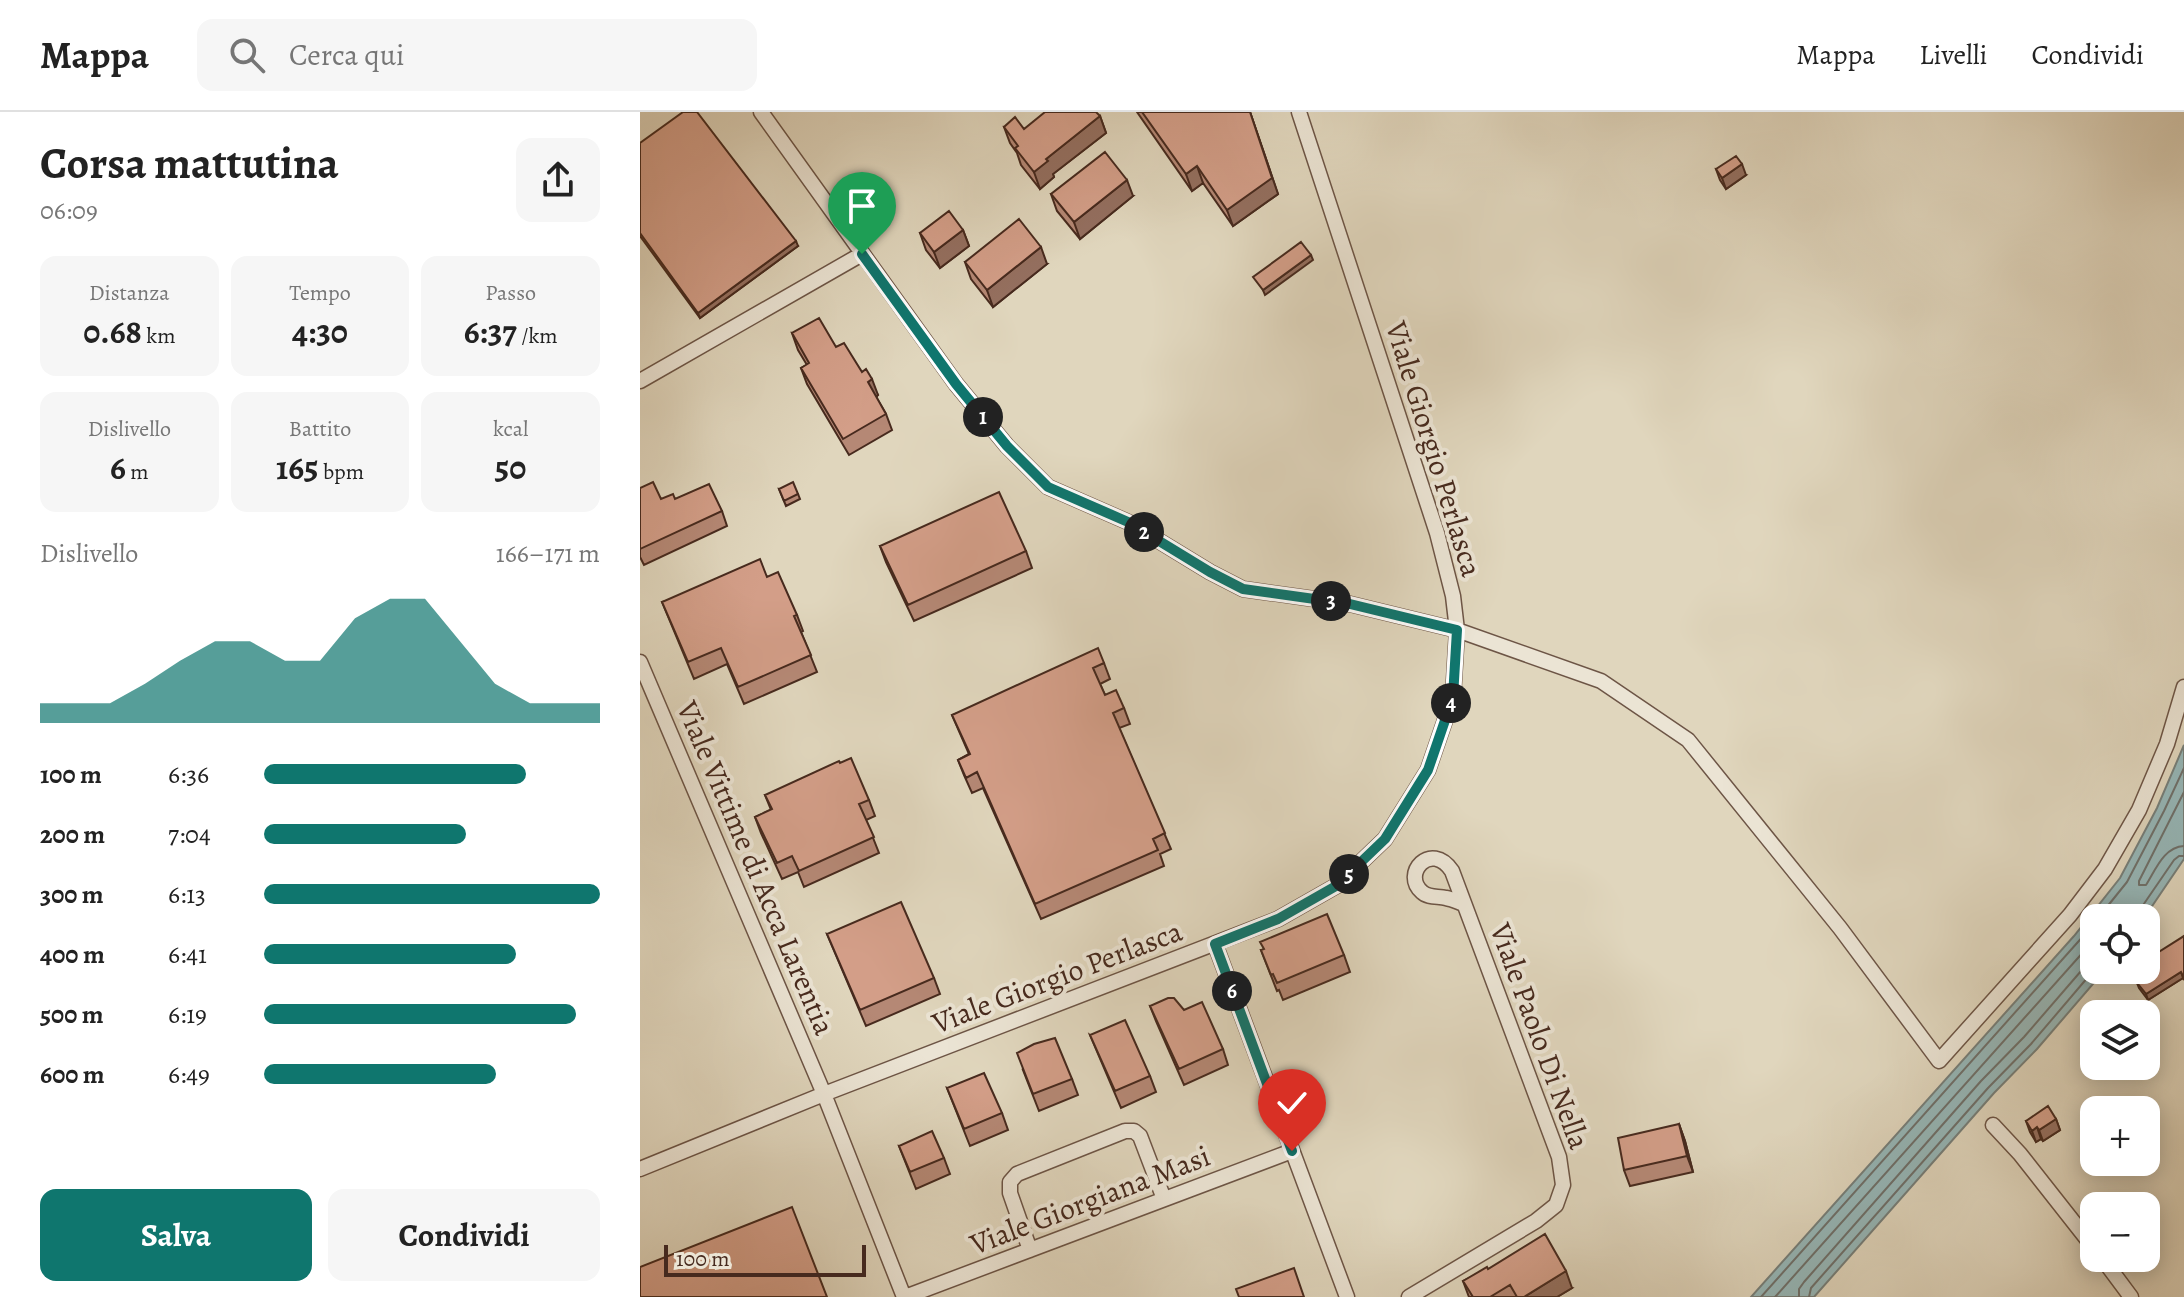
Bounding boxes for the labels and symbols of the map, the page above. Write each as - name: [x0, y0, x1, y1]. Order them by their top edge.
- pin: [828, 172, 896, 254]
- street label: Viale Giorgio Perlasca: [1376, 316, 1492, 581]
- pin: 1: [963, 397, 1003, 437]
- pin: 2: [1124, 512, 1164, 552]
- pin: 3: [1311, 581, 1351, 621]
- pin: 4: [1431, 683, 1471, 723]
- street label: Viale Vittime di Acca Larentia: [667, 694, 845, 1041]
- pin: 5: [1329, 854, 1369, 894]
- street label: Viale Giorgio Perlasca: [925, 911, 1188, 1043]
- street label: Viale Paolo Di Nella: [1480, 916, 1599, 1155]
- pin: 6: [1212, 971, 1252, 1011]
- pin: [1258, 1069, 1326, 1151]
- street label: Viale Giorgiana Masi: [963, 1136, 1216, 1265]
- scale bar: [664, 1241, 866, 1277]

